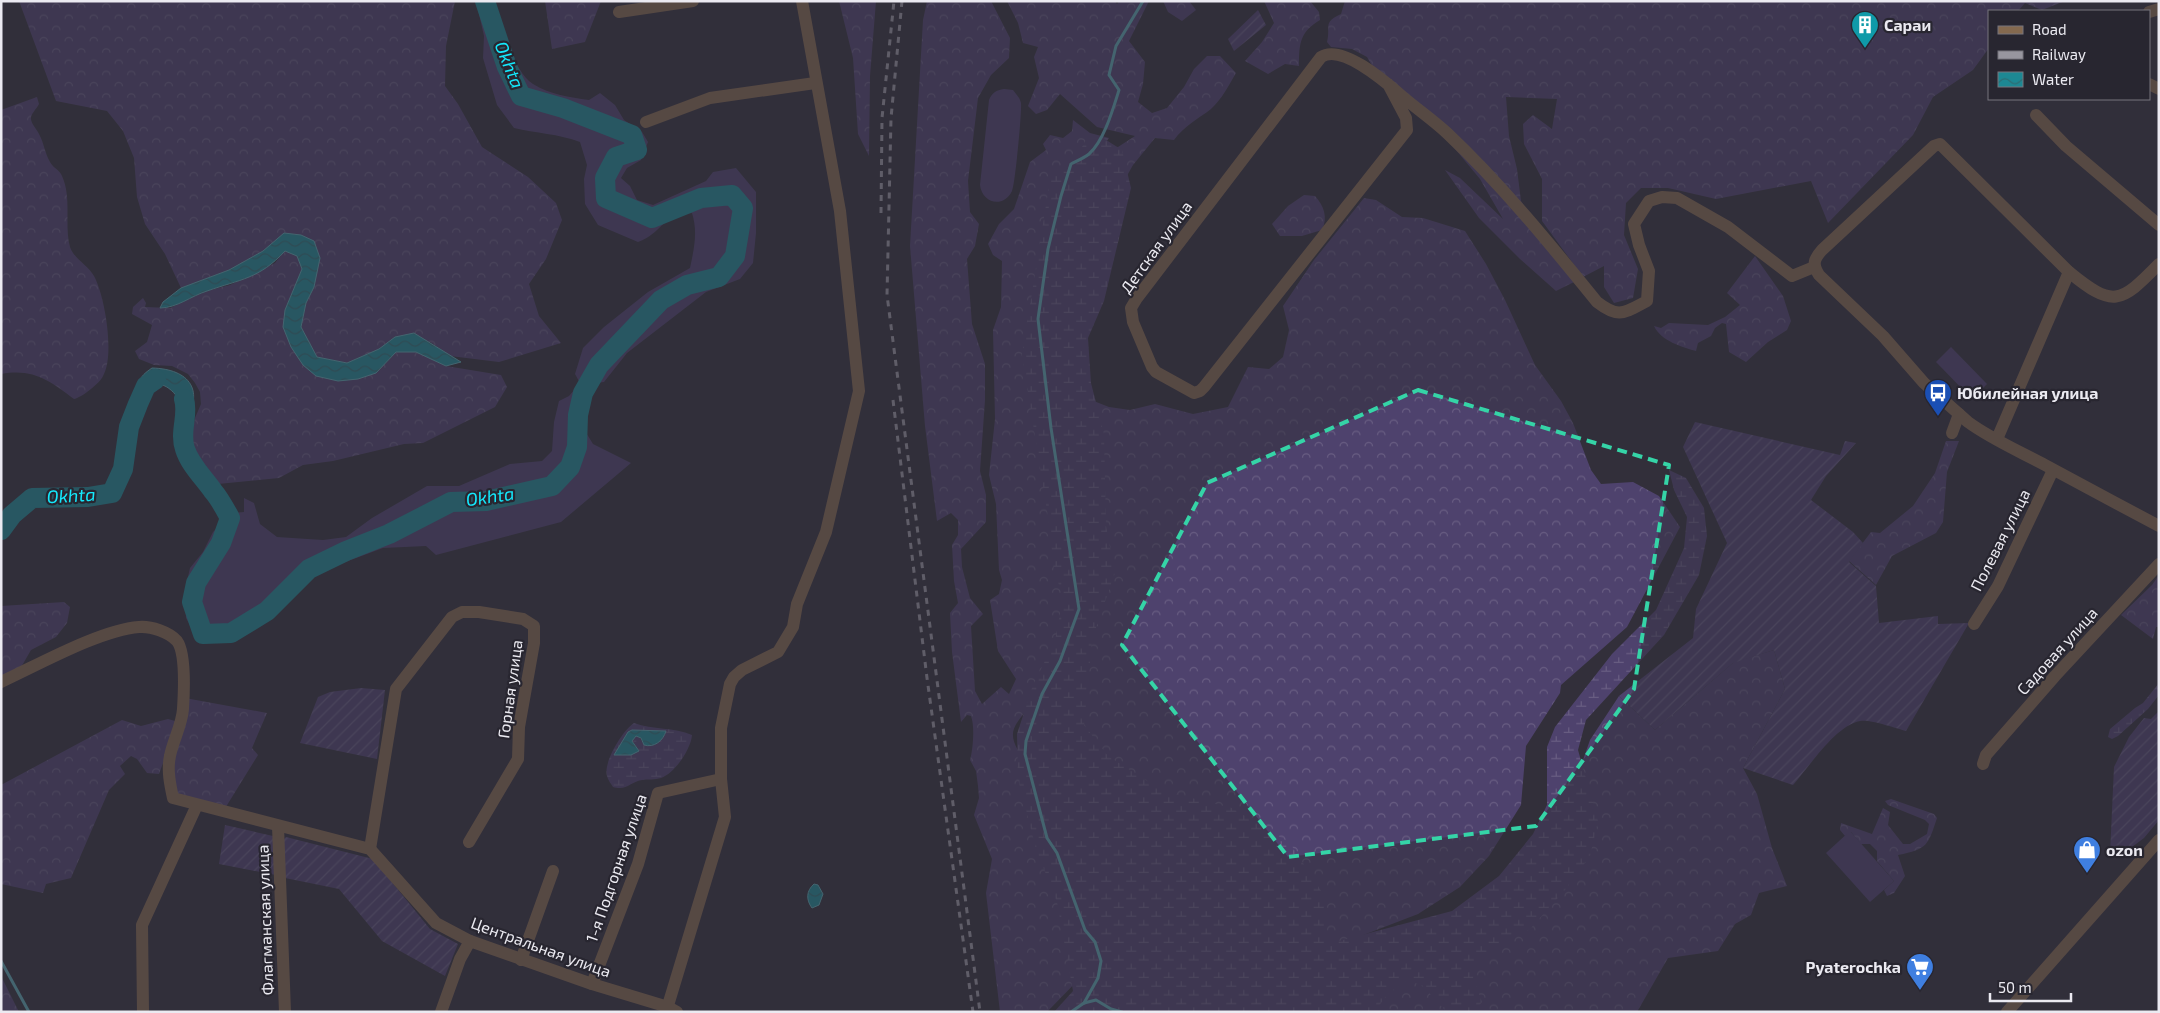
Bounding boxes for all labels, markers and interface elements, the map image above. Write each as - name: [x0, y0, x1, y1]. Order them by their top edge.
- building icon: Сараи: [1850, 10, 1880, 49]
- legend: [1988, 10, 2150, 100]
- place label: Сараи: [1884, 15, 1931, 34]
- text: Road: [2032, 20, 2067, 38]
- water label: Okhta: [491, 38, 529, 91]
- text: Railway: [2032, 45, 2086, 63]
- text: Water: [2032, 70, 2074, 88]
- street label: Детская улица: [1116, 197, 1196, 297]
- bus stop icon: Юбилейная улица: [1923, 378, 1953, 417]
- place label: Юбилейная улица: [1957, 383, 2098, 402]
- water label: Okhta: [464, 482, 516, 510]
- water label: Okhta: [46, 483, 96, 507]
- street label: Полевая улица: [1966, 486, 2034, 594]
- street label: Садовая улица: [2012, 603, 2102, 699]
- street label: Горная улица: [493, 638, 527, 740]
- street label: 1-я Подгорная улица: [581, 791, 651, 945]
- shop icon: ozon: [2072, 835, 2102, 874]
- place label: ozon: [2106, 840, 2143, 859]
- street label: Флагманская улица: [252, 844, 278, 996]
- street label: Центральная улица: [468, 912, 614, 982]
- supermarket icon: Pyaterochka: [1905, 952, 1935, 991]
- place label: Pyaterochka: [1805, 957, 1901, 977]
- scale bar: [1990, 970, 2071, 1002]
- text: 50 m: [1998, 978, 2032, 996]

